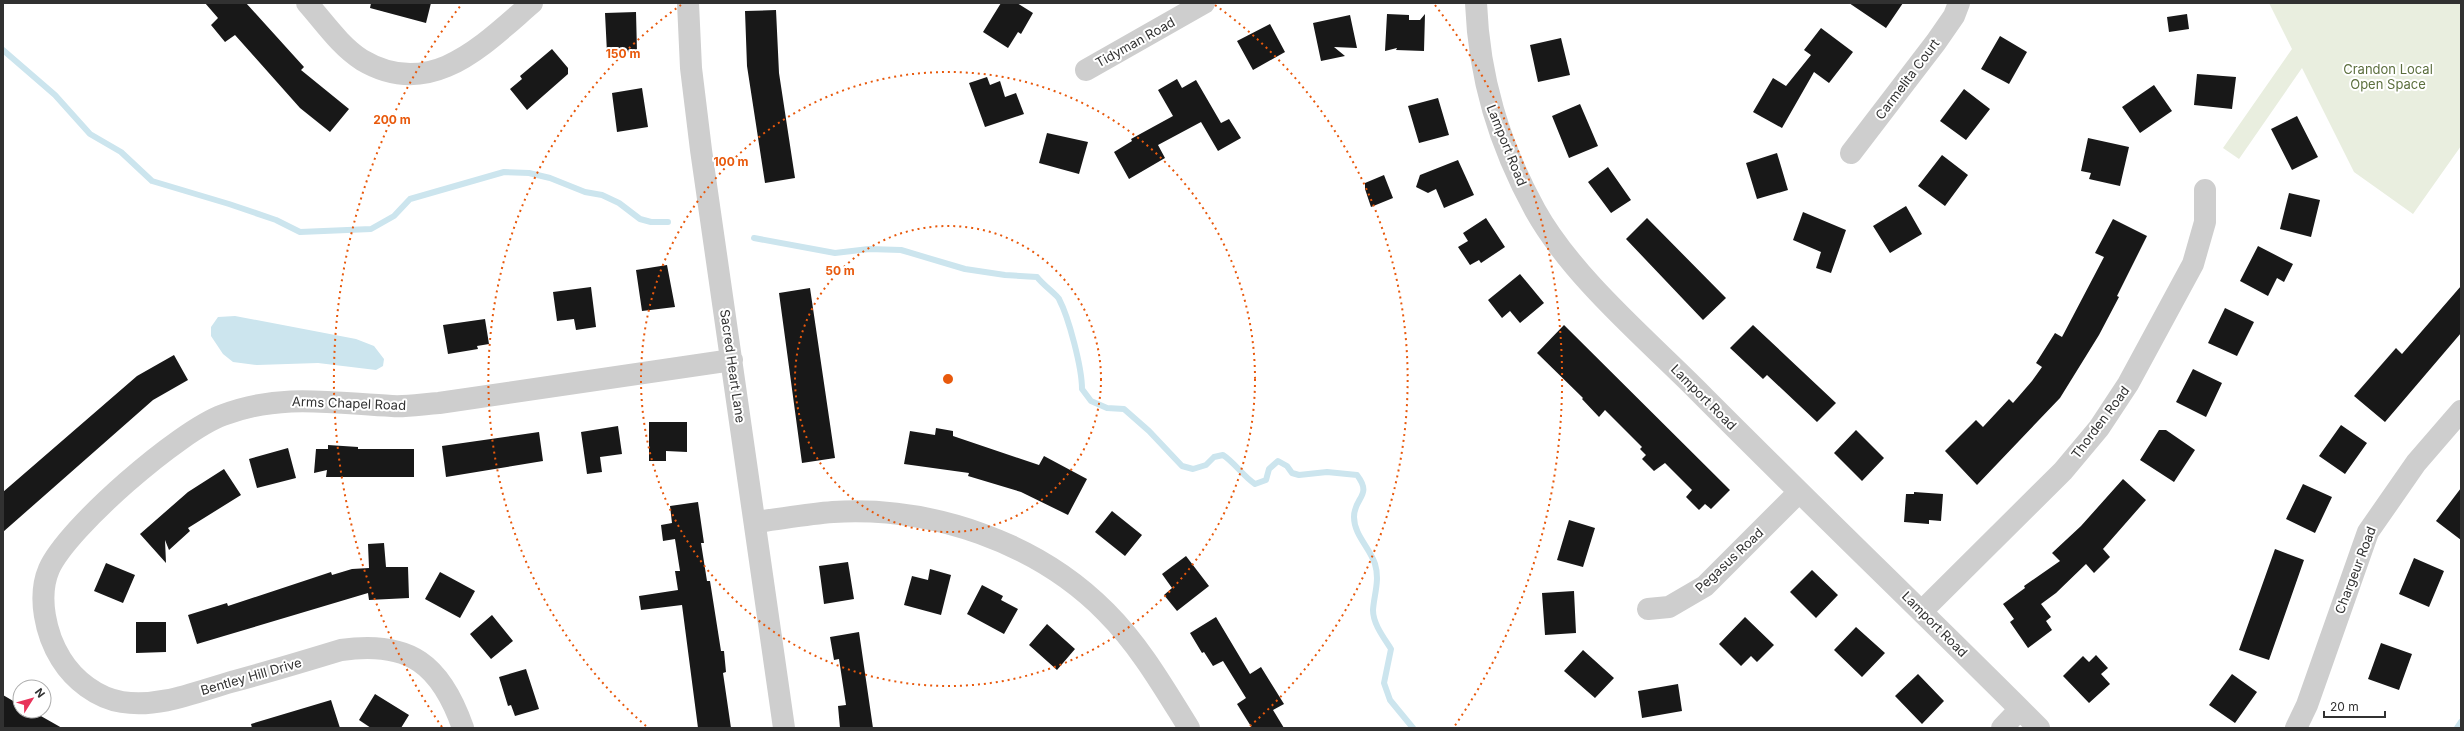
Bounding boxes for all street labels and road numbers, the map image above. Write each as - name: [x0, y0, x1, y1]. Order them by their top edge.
- street label: Tidyman Road: [1093, 14, 1177, 70]
- street label: Carmelita Court: [1871, 36, 1943, 122]
- street label: Lamport Road: [1483, 102, 1531, 188]
- street label: Sacred Heart Lane: [717, 308, 749, 424]
- street label: Lamport Road: [1668, 361, 1740, 433]
- street label: Thorden Road: [2067, 383, 2133, 461]
- street label: Arms Chapel Road: [292, 393, 406, 413]
- street label: Pegasus Road: [1692, 524, 1766, 596]
- street label: Chargeur Road: [2331, 524, 2379, 616]
- street label: Lamport Road: [1899, 588, 1971, 660]
- street label: Bentley Hill Drive: [199, 654, 303, 698]

